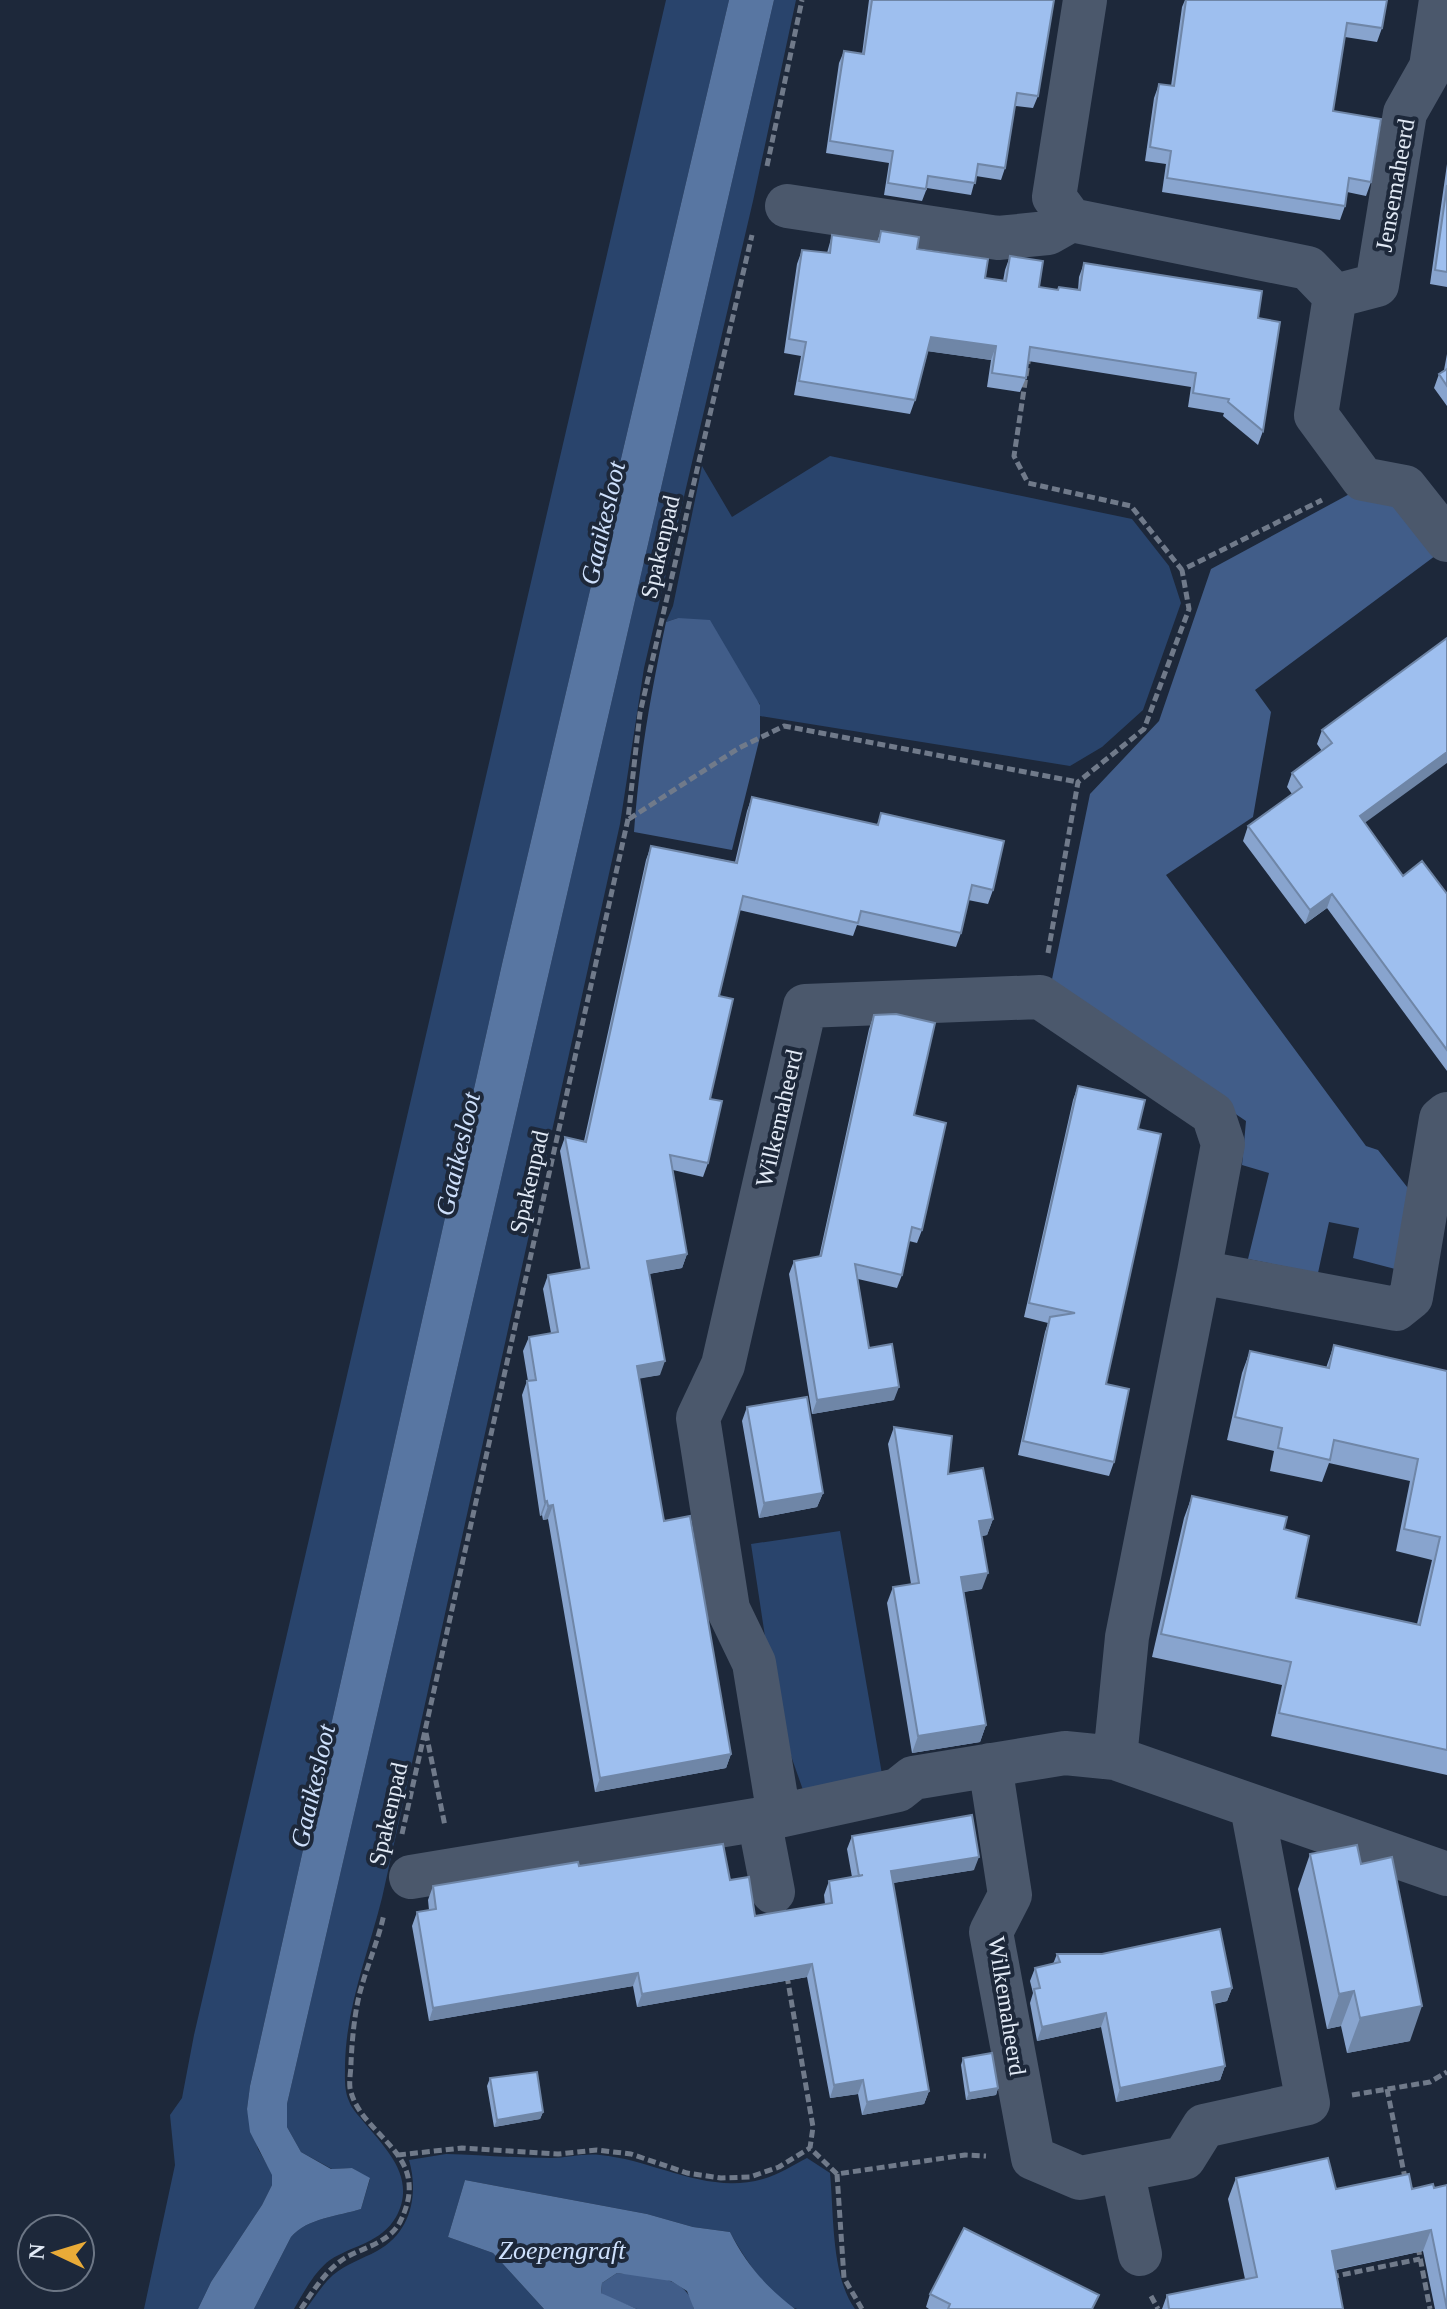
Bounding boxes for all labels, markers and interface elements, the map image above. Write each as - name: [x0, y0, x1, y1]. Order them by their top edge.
- street label: Jensemaheerd: [1371, 116, 1419, 254]
- water label: Gaaikesloot: [575, 458, 631, 587]
- street label: Spakenpad: [635, 493, 685, 601]
- street label: Wilkemaheerd: [751, 1047, 807, 1189]
- water label: Gaaikesloot: [430, 1089, 486, 1218]
- street label: Spakenpad: [504, 1128, 554, 1236]
- water label: Gaaikesloot: [285, 1721, 341, 1850]
- street label: Spakenpad: [363, 1760, 413, 1868]
- street label: Wilkemaheerd: [983, 1935, 1031, 2077]
- north arrow: [16, 2213, 96, 2293]
- water label: Zoepengraft: [498, 2236, 626, 2265]
- text: N: [24, 2243, 50, 2260]

